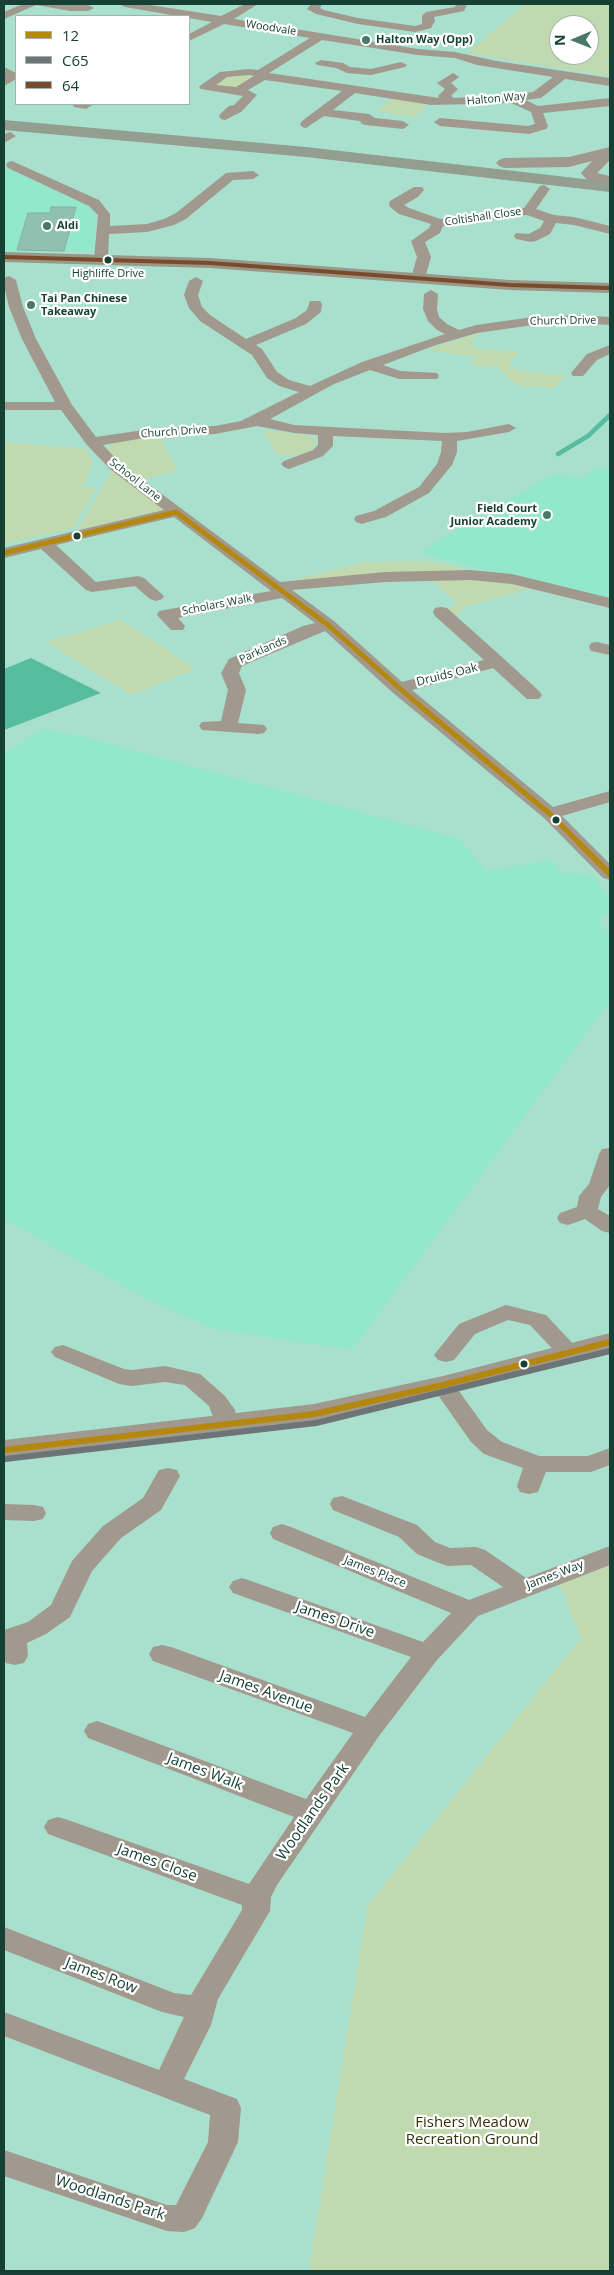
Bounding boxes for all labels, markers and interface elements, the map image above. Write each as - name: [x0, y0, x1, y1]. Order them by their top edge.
- legend: [15, 15, 190, 105]
- north arrow: [549, 15, 599, 65]
- street label: Woodvale: [245, 18, 297, 38]
- text: 12: [62, 25, 79, 45]
- place label: Halton Way (Opp): [376, 33, 473, 47]
- marker: Halton Way (Opp): [360, 34, 372, 46]
- text: N: [550, 34, 569, 46]
- text: C65: [62, 50, 89, 70]
- text: 64: [62, 75, 79, 95]
- street label: Halton Way: [466, 90, 526, 108]
- street label: Coltishall Close: [444, 205, 522, 229]
- place label: Aldi: [57, 219, 78, 233]
- marker: Aldi: [41, 220, 53, 232]
- marker: Highliffe Drive: [103, 255, 113, 265]
- place label: Highliffe Drive: [72, 267, 144, 281]
- place label: Tai Pan Chinese Takeaway: [41, 292, 127, 318]
- marker: Tai Pan Chinese Takeaway: [25, 299, 37, 311]
- street label: Church Drive: [530, 314, 596, 328]
- street label: Church Drive: [140, 423, 208, 441]
- street label: School Lane: [107, 456, 163, 504]
- place label: Field Court Junior Academy: [450, 502, 537, 528]
- marker: Field Court Junior Academy: [541, 509, 553, 521]
- unlabelled marker: [72, 531, 82, 541]
- street label: Scholars Walk: [181, 592, 253, 618]
- street label: Parklands: [237, 634, 289, 666]
- street label: Druids Oak: [415, 660, 479, 690]
- unlabelled marker: [551, 815, 561, 825]
- unlabelled marker: [519, 1359, 529, 1369]
- street label: James Place: [342, 1553, 408, 1591]
- street label: James Way: [524, 1557, 586, 1593]
- street label: James Drive: [293, 1598, 377, 1642]
- street label: James Avenue: [217, 1667, 315, 1717]
- street label: James Walk: [165, 1749, 245, 1795]
- street label: Woodlands Park: [273, 1760, 353, 1864]
- street label: James Close: [115, 1840, 199, 1886]
- street label: James Row: [62, 1954, 140, 1998]
- park label: Fishers Meadow Recreation Ground: [406, 2114, 538, 2149]
- street label: Woodlands Park: [53, 2172, 167, 2224]

